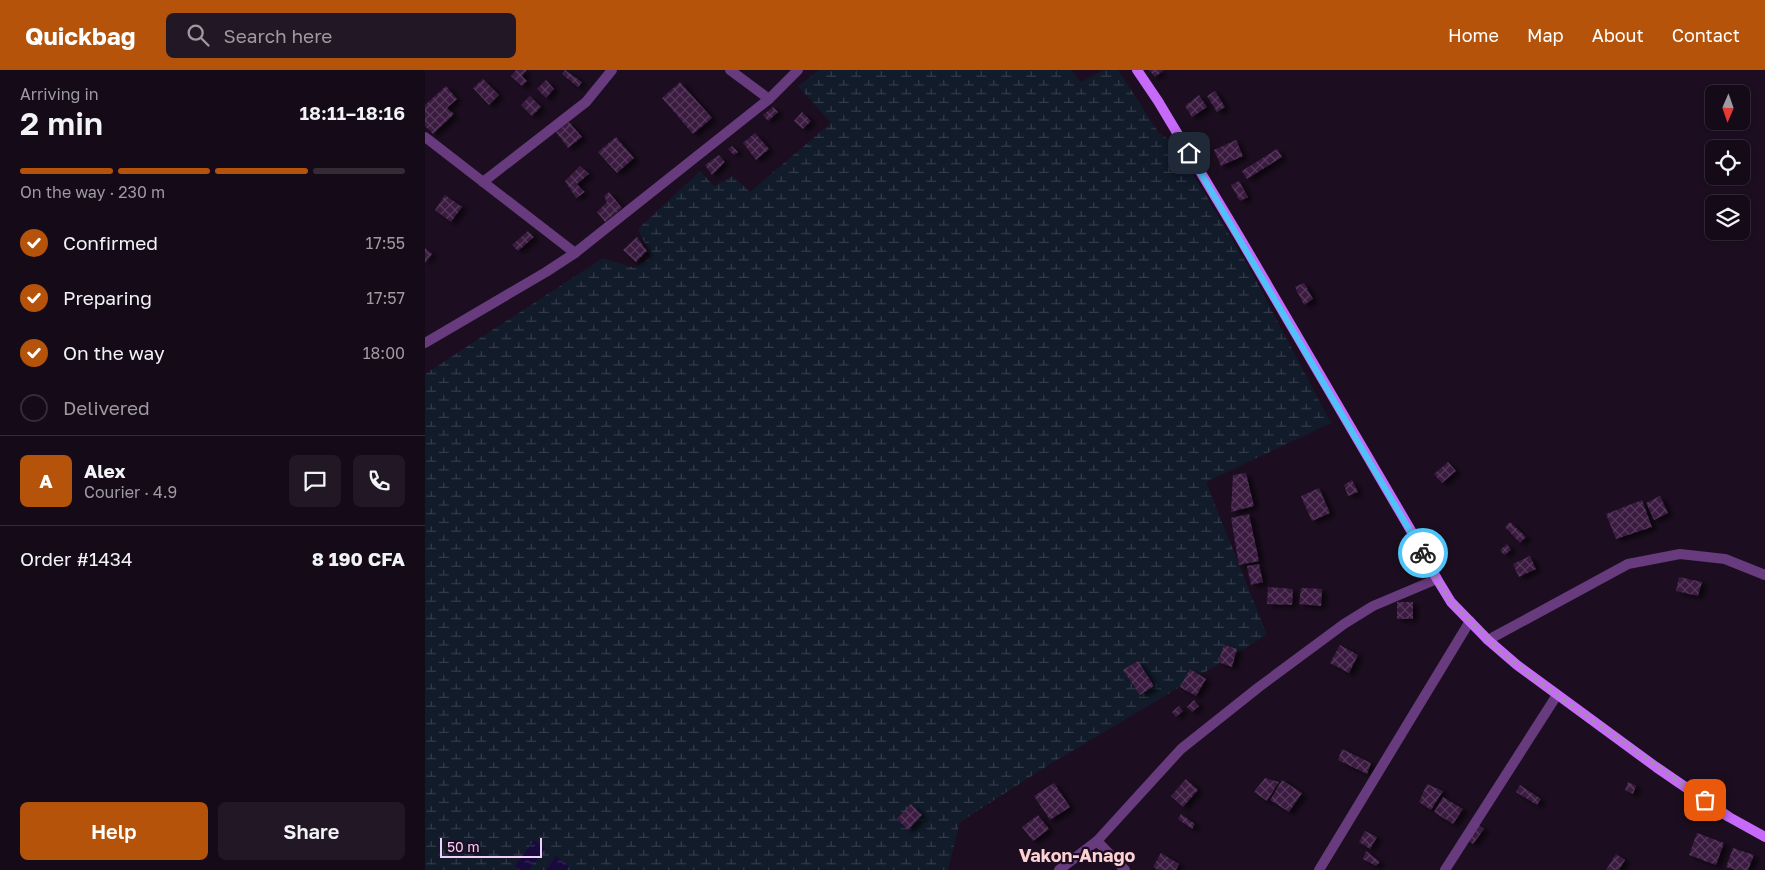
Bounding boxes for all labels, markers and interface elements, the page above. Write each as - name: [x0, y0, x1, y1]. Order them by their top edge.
- search box: [166, 13, 516, 58]
- text: Quickbag: [25, 21, 136, 50]
- icon: search: [184, 21, 212, 49]
- text: Search here: [224, 24, 332, 47]
- text: Home: [1448, 24, 1499, 46]
- text: Map: [1527, 24, 1564, 46]
- text: About: [1592, 24, 1644, 46]
- text: Contact: [1672, 24, 1740, 46]
- text: Arriving in: [20, 84, 99, 104]
- north arrow: [1705, 85, 1750, 130]
- map controls: [1705, 85, 1750, 240]
- text: 18:11–18:16: [300, 101, 405, 124]
- text: 2 min: [20, 104, 103, 142]
- pin: [1168, 132, 1210, 174]
- icon: home: [1175, 139, 1203, 167]
- button: locate: [1705, 140, 1750, 185]
- text: On the way · 230 m: [20, 182, 165, 202]
- button: layers: [1705, 195, 1750, 240]
- icon: check: [20, 229, 48, 257]
- text: Confirmed: [63, 231, 158, 254]
- text: 17:55: [365, 233, 405, 253]
- icon: check: [20, 284, 48, 312]
- text: Preparing: [63, 286, 152, 309]
- text: 17:57: [366, 288, 405, 308]
- icon: check: [20, 339, 48, 367]
- text: On the way: [63, 341, 165, 364]
- text: 18:00: [363, 343, 405, 363]
- text: Delivered: [63, 396, 150, 419]
- button: chat: [289, 455, 341, 507]
- button: phone: [353, 455, 405, 507]
- text: Alex: [84, 459, 125, 482]
- text: A: [39, 469, 53, 492]
- text: Courier · 4.9: [84, 482, 177, 502]
- courier: [1398, 528, 1448, 578]
- icon: bike: [1409, 539, 1437, 567]
- text: Order #1434: [20, 547, 133, 570]
- text: 8 190 CFA: [312, 547, 405, 570]
- pin: [1684, 779, 1726, 821]
- icon: bag: [1691, 786, 1719, 814]
- button: Help: [20, 802, 208, 860]
- button: Share: [218, 802, 405, 860]
- scale bar: [440, 835, 543, 858]
- text: 50 m: [447, 838, 480, 855]
- district label: Vakon-Anago: [1019, 844, 1136, 866]

